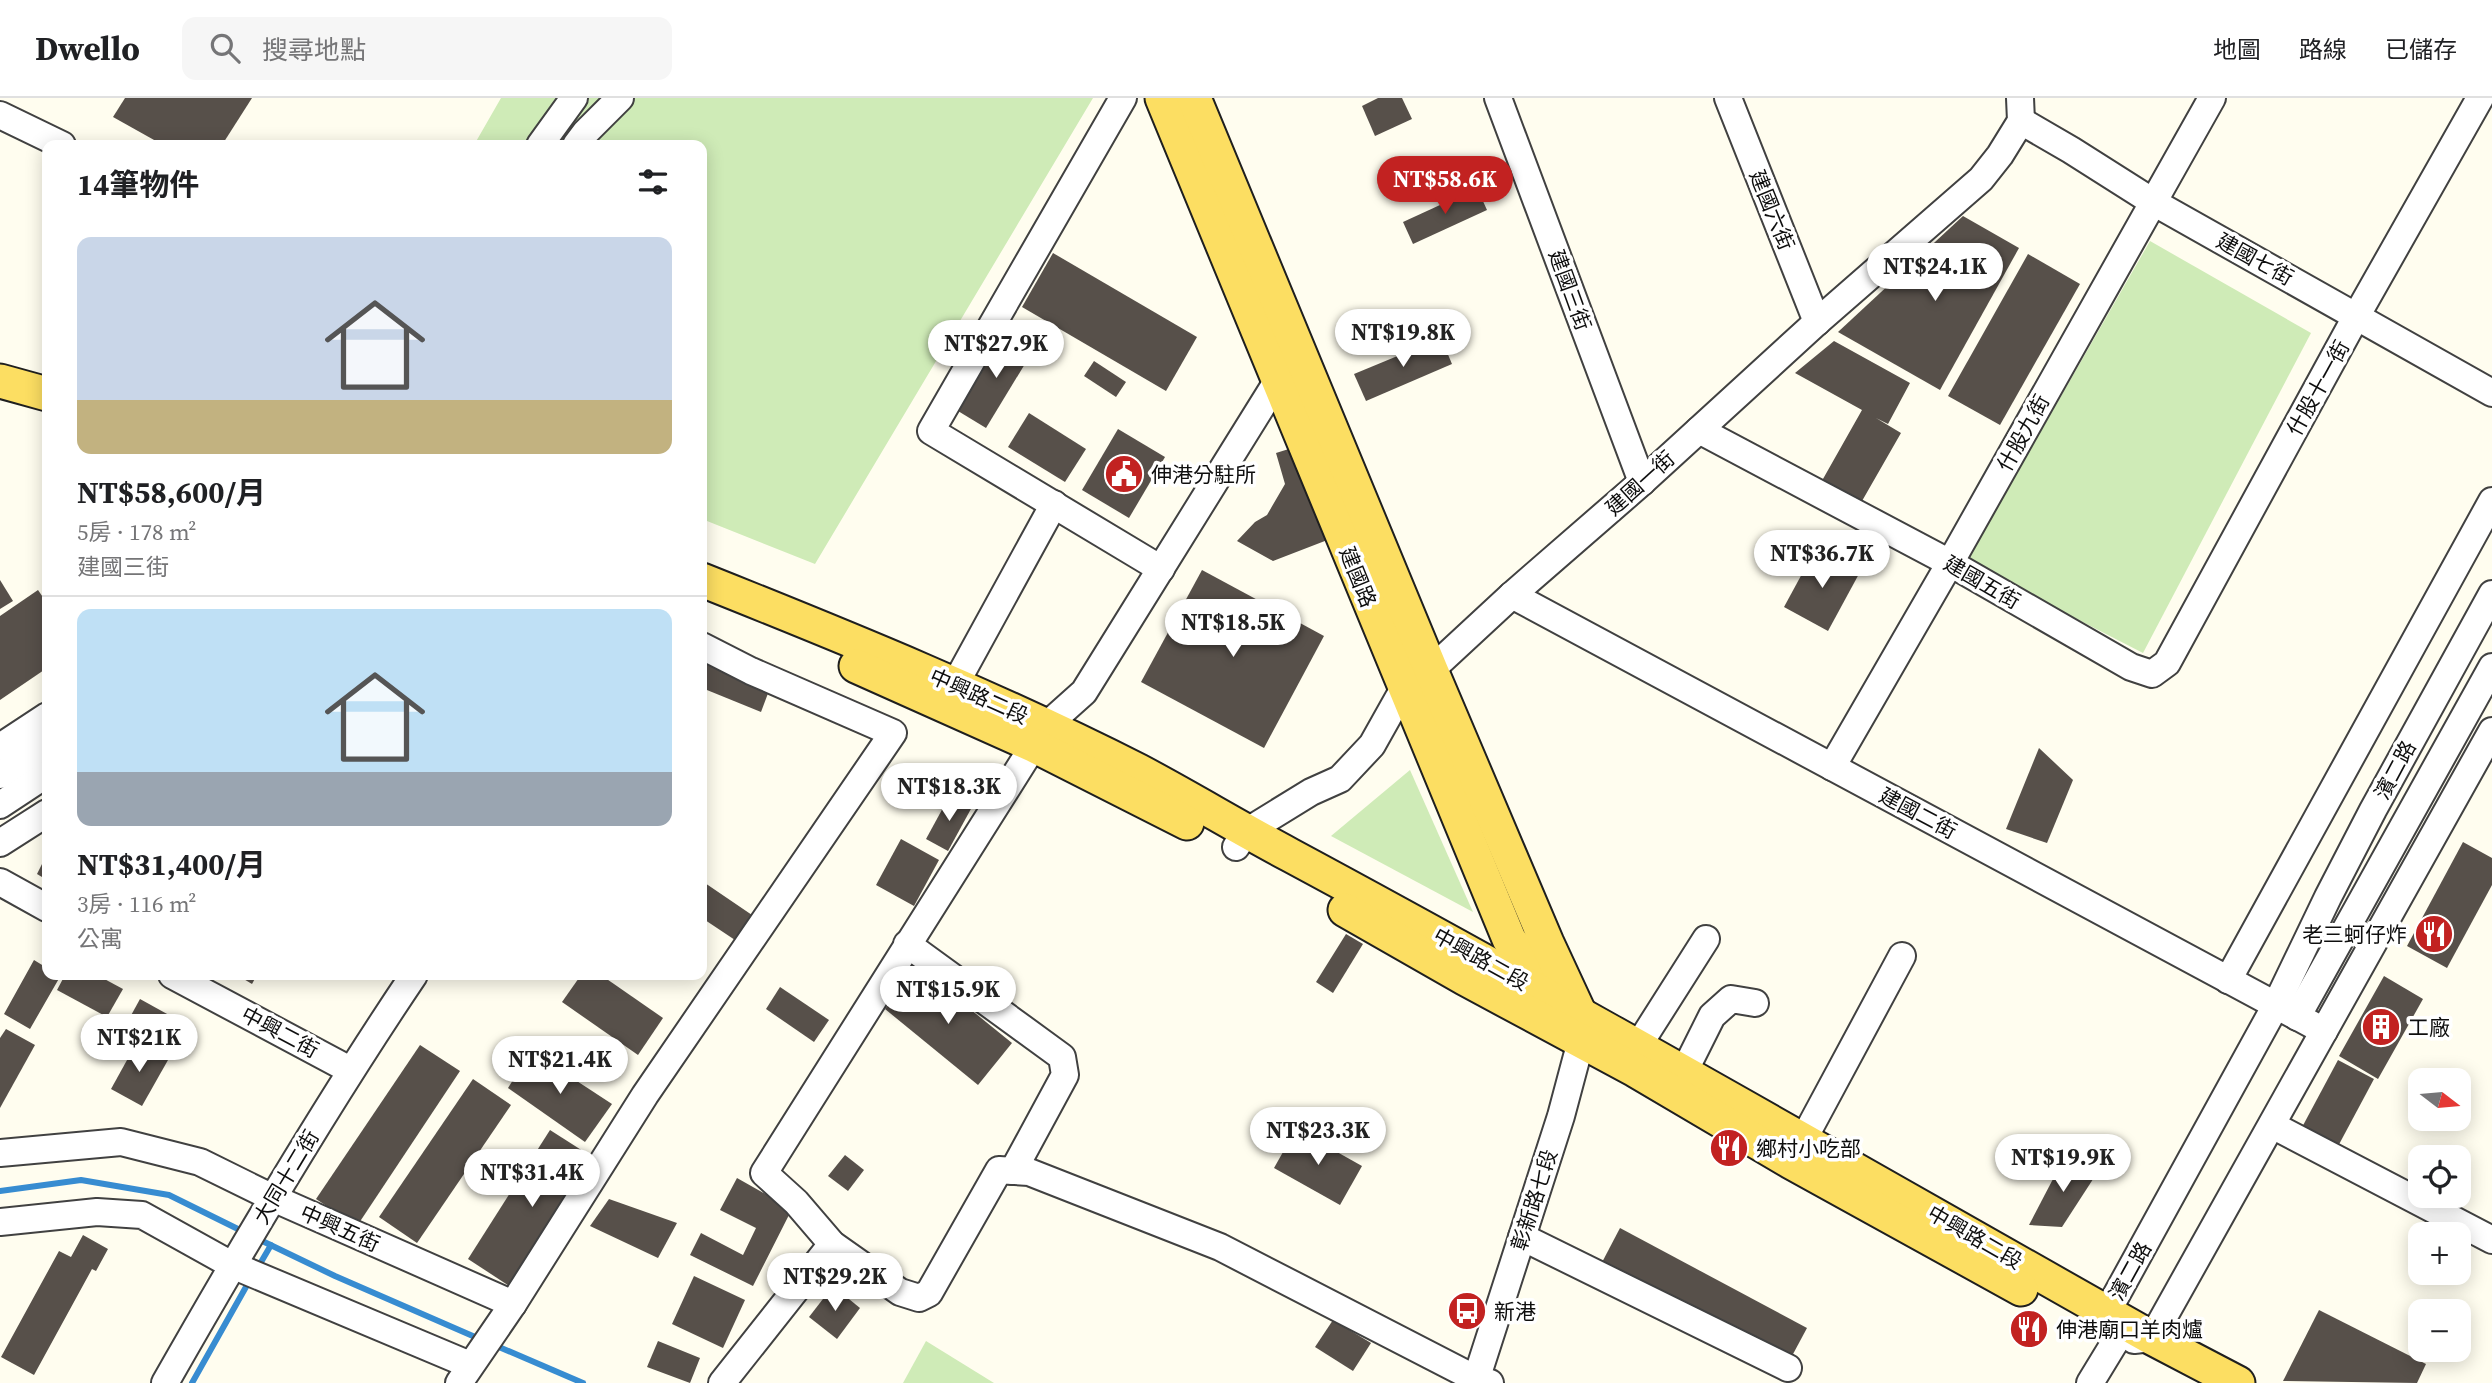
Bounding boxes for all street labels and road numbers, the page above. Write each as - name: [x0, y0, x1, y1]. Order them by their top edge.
- street label: 建國六街: [1743, 166, 1801, 254]
- street label: 建國七街: [2211, 226, 2299, 292]
- street label: 建國三街: [1542, 246, 1598, 334]
- street label: 什股十一街: [2280, 335, 2356, 441]
- street label: 什股九街: [1990, 389, 2056, 477]
- street label: 建國一街: [1599, 444, 1681, 522]
- street label: 建國路: [1333, 542, 1383, 612]
- street label: 建國五街: [1938, 548, 2026, 616]
- street label: 中興路二段: [925, 661, 1033, 731]
- street label: 濱二路: [2367, 735, 2423, 805]
- street label: 建國二街: [1874, 780, 1962, 846]
- street label: 中興路二段: [1428, 921, 1534, 997]
- street label: 中興二街: [236, 999, 324, 1065]
- street label: 大同十二街: [247, 1125, 325, 1229]
- street label: 彰新路七段: [1504, 1146, 1564, 1254]
- street label: 中興五街: [296, 1198, 384, 1258]
- street label: 中興路二段: [1922, 1198, 2028, 1276]
- street label: 濱二路: [2102, 1236, 2158, 1306]

